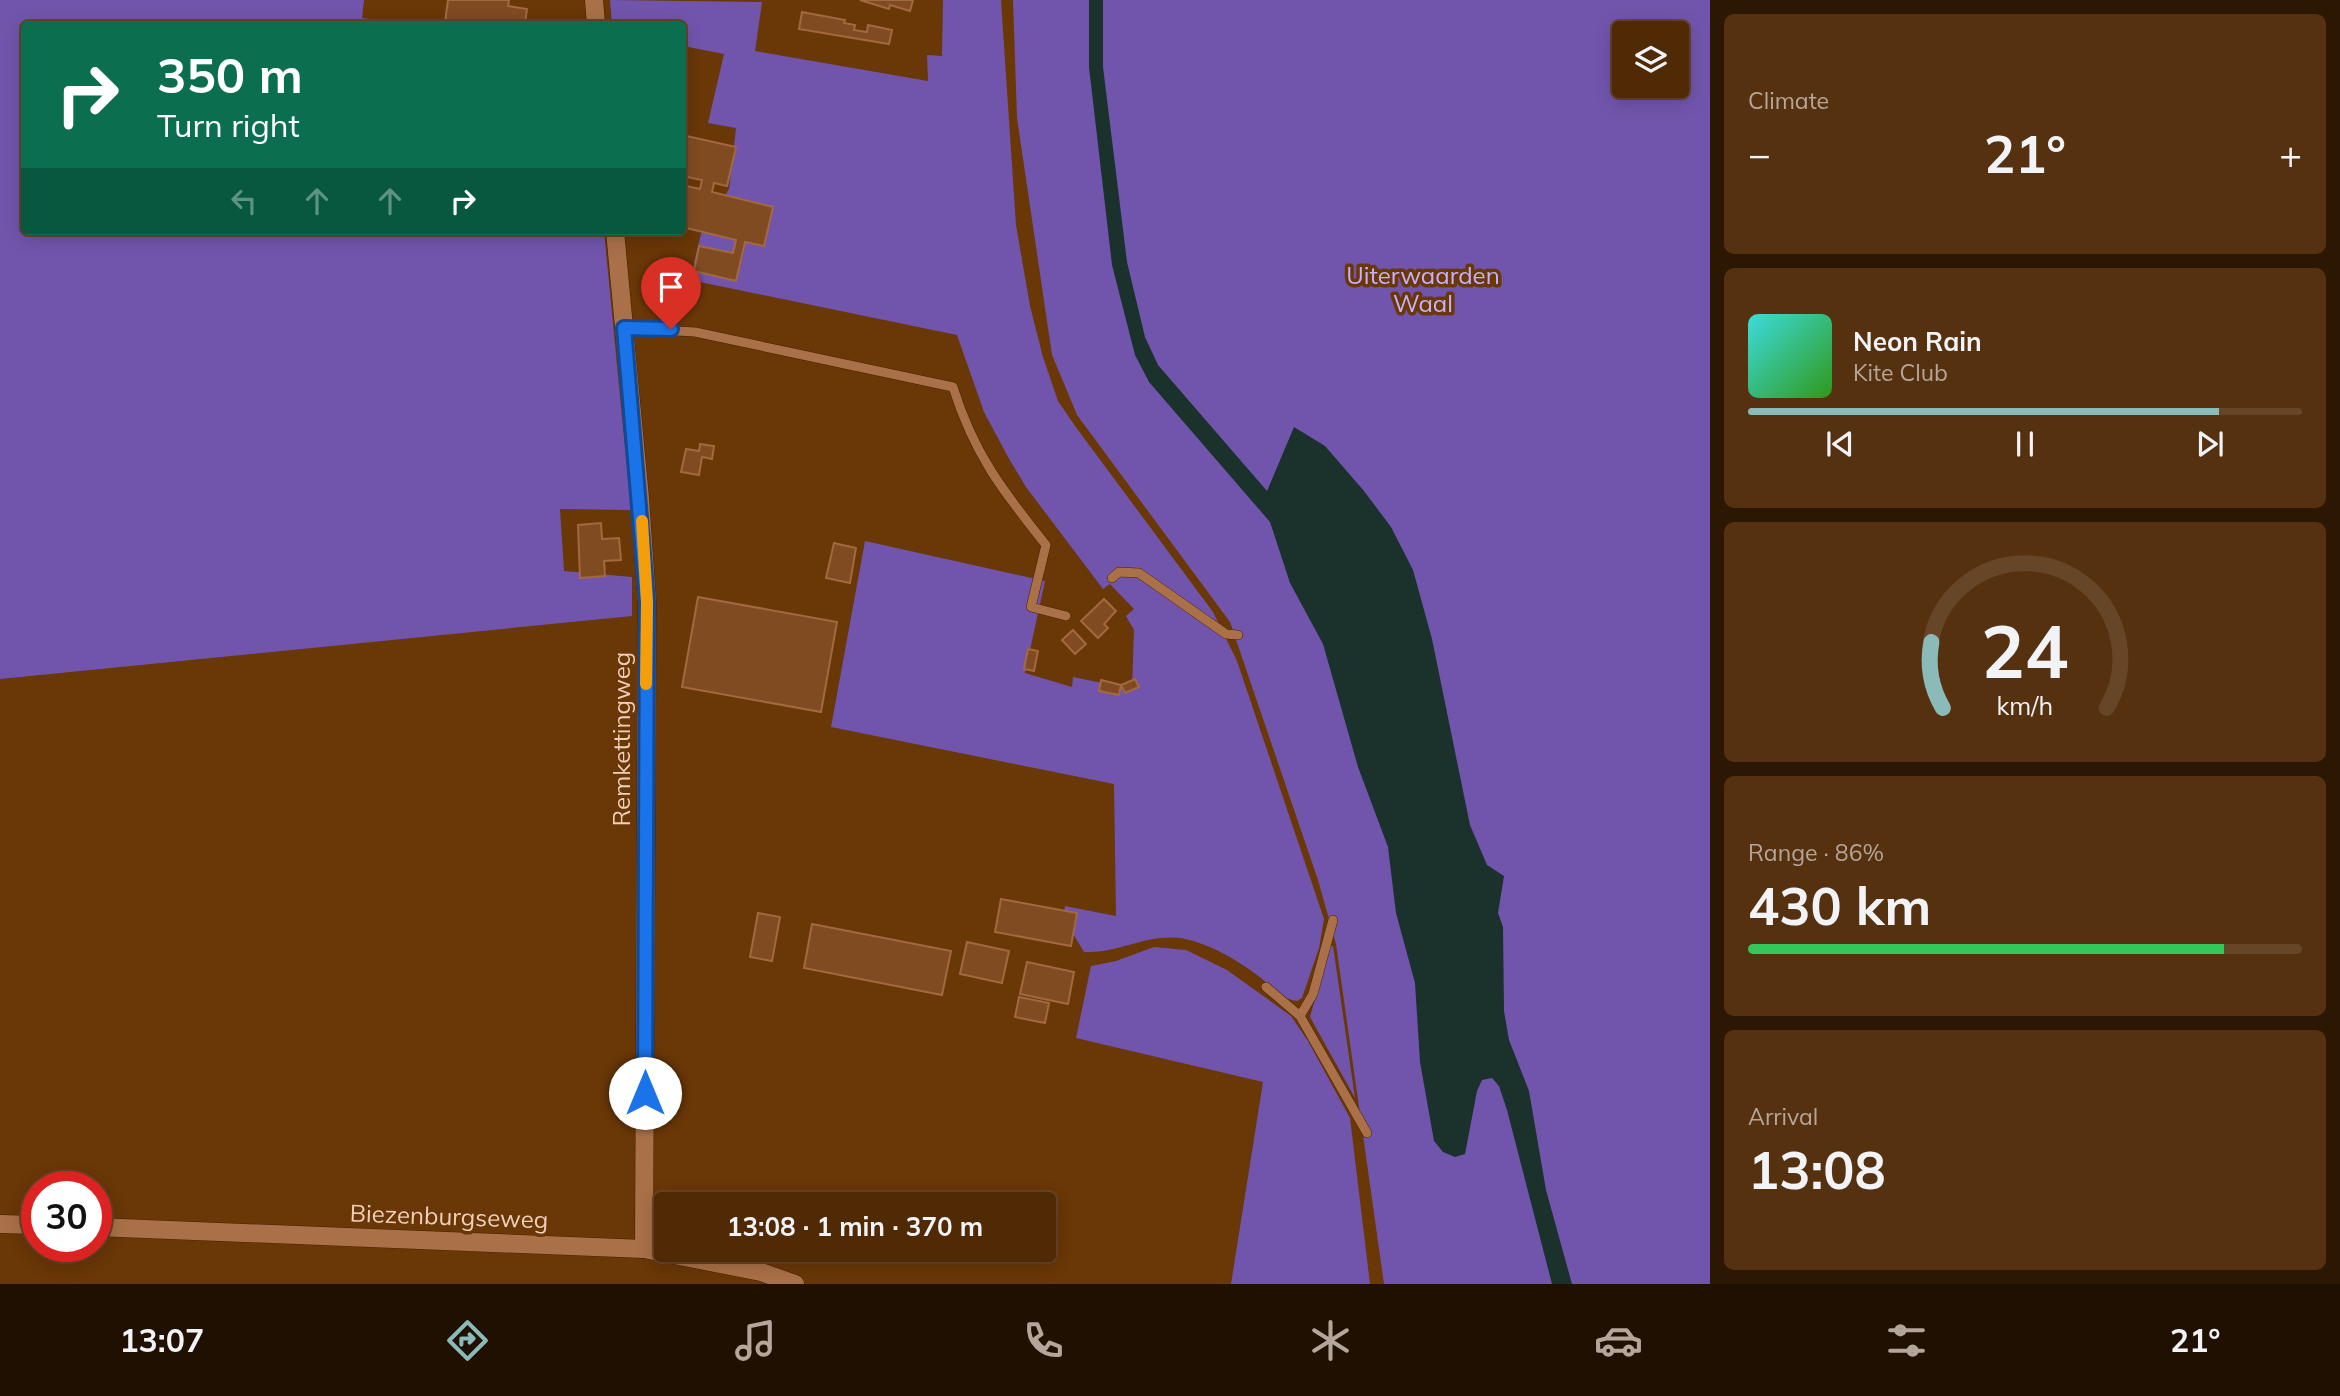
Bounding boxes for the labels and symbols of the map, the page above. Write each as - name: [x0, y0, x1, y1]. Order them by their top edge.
- pin: [641, 257, 701, 329]
- park label: Uiterwaarden Waal: [1346, 260, 1500, 318]
- street label: Remkettingweg: [606, 652, 636, 826]
- position arrow: [608, 1056, 682, 1130]
- speed limit sign: 30: [21, 1171, 112, 1262]
- street label: Biezenburgseweg: [349, 1198, 549, 1234]

